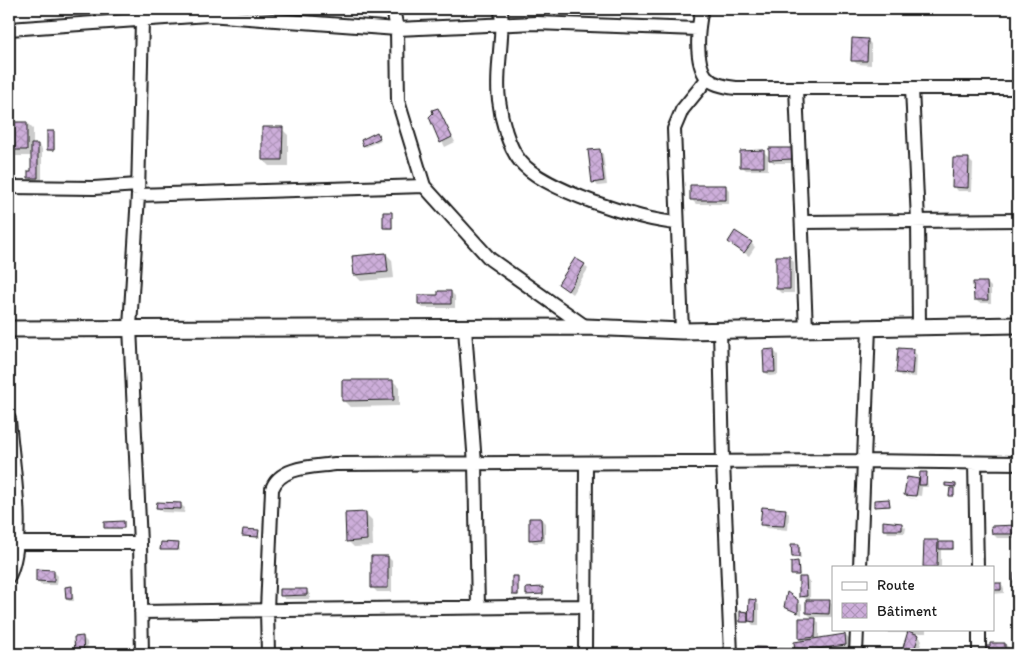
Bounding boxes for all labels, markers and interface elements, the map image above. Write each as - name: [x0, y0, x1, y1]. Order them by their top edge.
- legend: [832, 566, 994, 630]
- text: Route: [877, 576, 915, 594]
- text: Bâtiment: [877, 602, 938, 620]

